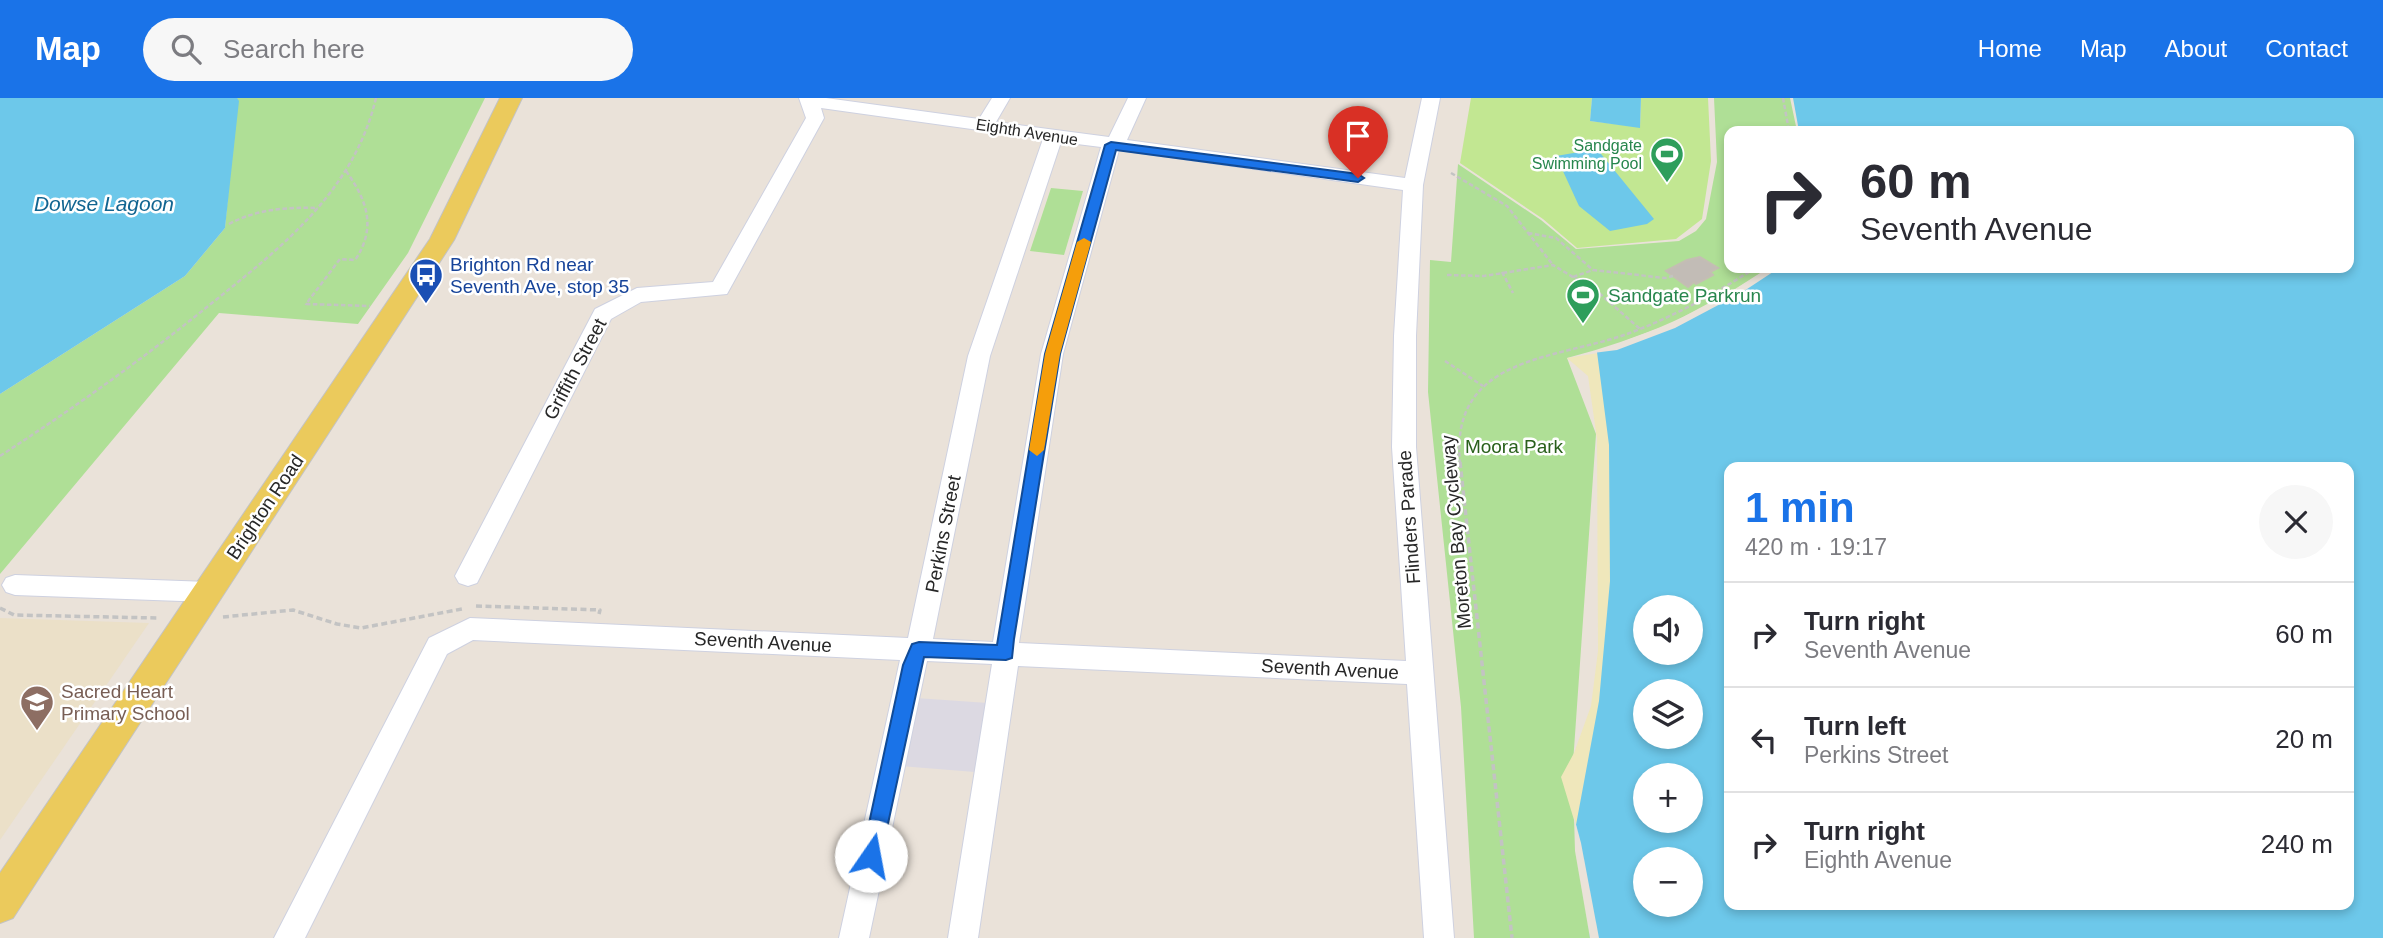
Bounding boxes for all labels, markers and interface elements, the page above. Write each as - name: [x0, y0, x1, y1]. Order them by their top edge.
- search box: [143, 18, 633, 81]
- text: Map: [35, 30, 101, 67]
- icon: search: [167, 30, 205, 68]
- text: Search here: [223, 34, 365, 64]
- text: Home: [1978, 35, 2042, 62]
- text: Map: [2080, 35, 2127, 62]
- text: About: [2165, 35, 2227, 62]
- text: Contact: [2265, 35, 2348, 62]
- pin: [1328, 106, 1388, 178]
- street label: Eighth Avenue: [975, 116, 1079, 148]
- icon: arrive: [1339, 117, 1377, 155]
- sports icon: Sandgate Swimming Pool: [1648, 135, 1686, 184]
- place label: Sandgate Swimming Pool: [1532, 137, 1642, 172]
- icon: right: [1745, 154, 1836, 245]
- text: 60 m: [1860, 154, 1972, 208]
- water label: Dowse Lagoon: [34, 192, 174, 215]
- text: Seventh Avenue: [1860, 211, 2093, 247]
- place label: Brighton Rd near Seventh Ave, stop 35: [450, 254, 629, 297]
- bus stop icon: Brighton Rd near Seventh Ave, stop 35: [407, 256, 445, 305]
- sports icon: Sandgate Parkrun: [1564, 276, 1602, 325]
- place label: Sandgate Parkrun: [1608, 285, 1761, 306]
- street label: Griffith Street: [540, 314, 611, 423]
- street label: Moreton Bay Cycleway: [1437, 434, 1475, 630]
- park label: Moora Park: [1465, 436, 1564, 457]
- street label: Flinders Parade: [1394, 449, 1424, 585]
- street label: Brighton Road: [222, 451, 308, 563]
- street label: Perkins Street: [921, 473, 965, 595]
- text: 1 min: [1745, 484, 1855, 531]
- button: close: [2259, 485, 2333, 559]
- text: 420 m · 19:17: [1745, 534, 1887, 560]
- map controls: [1633, 595, 1703, 917]
- button: sound: [1633, 595, 1703, 665]
- text: Turn right: [1804, 606, 1925, 636]
- icon: right: [1745, 616, 1783, 654]
- text: 60 m: [2275, 619, 2333, 649]
- street label: Seventh Avenue: [694, 628, 832, 656]
- text: Seventh Avenue: [1804, 637, 1971, 663]
- street label: Seventh Avenue: [1261, 655, 1399, 683]
- button: layers: [1633, 679, 1703, 749]
- place label: Sacred Heart Primary School: [61, 681, 190, 724]
- school or university icon: Sacred Heart Primary School: [18, 683, 56, 732]
- text: Turn left: [1804, 711, 1906, 741]
- icon: left: [1745, 721, 1783, 759]
- text: 20 m: [2275, 724, 2333, 754]
- text: Perkins Street: [1804, 742, 1948, 768]
- button: +: [1633, 763, 1703, 833]
- text: Turn right: [1804, 816, 1925, 846]
- position arrow: [834, 819, 908, 893]
- icon: right: [1745, 826, 1783, 864]
- text: 240 m: [2261, 829, 2333, 859]
- button: −: [1633, 847, 1703, 917]
- text: Eighth Avenue: [1804, 847, 1952, 873]

